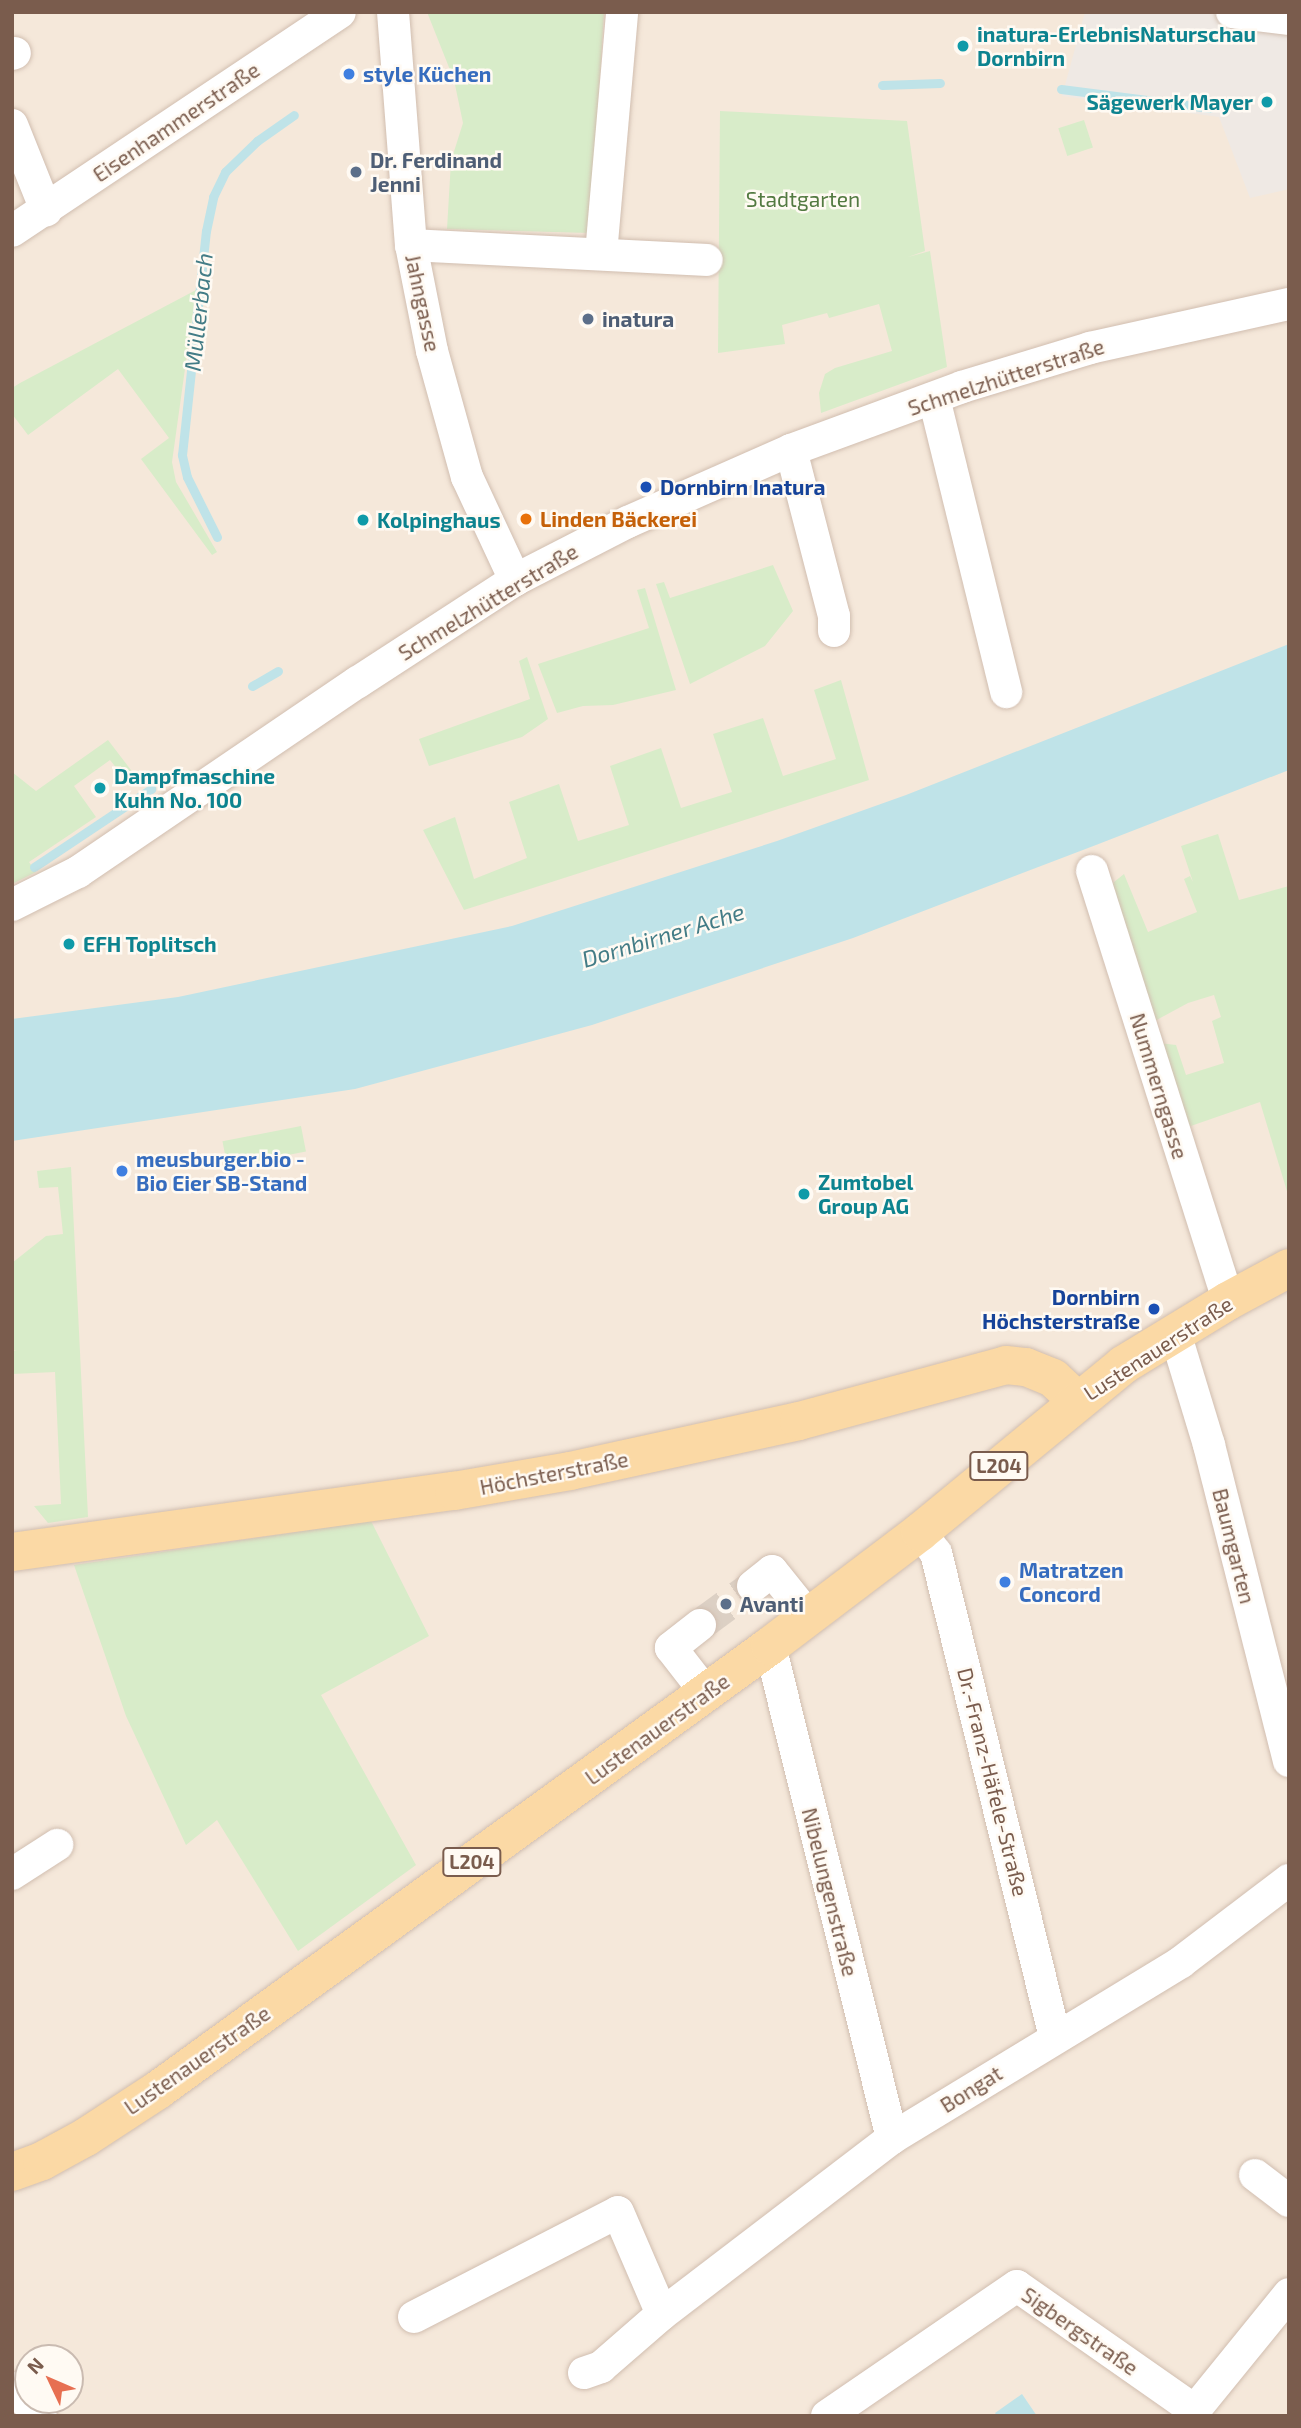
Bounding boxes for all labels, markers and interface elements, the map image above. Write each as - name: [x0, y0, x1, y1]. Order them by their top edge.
- place label: inatura-ErlebnisNaturschau Dornbirn: [977, 21, 1256, 71]
- marker: inatura-ErlebnisNaturschau Dornbirn: [955, 38, 971, 54]
- street label: Eisenhammerstraße: [88, 57, 264, 187]
- place label: style Küchen: [363, 61, 491, 87]
- marker: style Küchen: [341, 66, 357, 82]
- place label: Sägewerk Mayer: [1086, 89, 1253, 115]
- marker: Sägewerk Mayer: [1259, 94, 1275, 110]
- place label: Dr. Ferdinand Jenni: [370, 147, 502, 197]
- marker: Dr. Ferdinand Jenni: [348, 164, 364, 180]
- park label: Stadtgarten: [746, 186, 860, 212]
- water label: Müllerbach: [178, 251, 218, 373]
- street label: Jahngasse: [400, 252, 446, 354]
- place label: inatura: [602, 306, 674, 332]
- marker: inatura: [580, 311, 596, 327]
- street label: Schmelzhütterstraße: [905, 333, 1107, 421]
- place label: Dornbirn Inatura: [660, 474, 825, 500]
- marker: Dornbirn Inatura: [638, 479, 654, 495]
- place label: Linden Bäckerei: [540, 506, 697, 532]
- place label: Kolpinghaus: [377, 507, 501, 533]
- marker: Linden Bäckerei: [518, 511, 534, 527]
- marker: Kolpinghaus: [355, 512, 371, 528]
- street label: Schmelzhütterstraße: [394, 538, 582, 666]
- place label: Dampfmaschine Kuhn No. 100: [114, 763, 275, 813]
- marker: Dampfmaschine Kuhn No. 100: [92, 780, 108, 796]
- water label: Dornbirner Ache: [578, 897, 748, 973]
- place label: EFH Toplitsch: [83, 931, 217, 957]
- marker: EFH Toplitsch: [61, 936, 77, 952]
- street label: Nummerngasse: [1125, 1010, 1193, 1162]
- place label: meusburger.bio - Bio Eier SB-Stand: [136, 1146, 308, 1196]
- marker: meusburger.bio - Bio Eier SB-Stand: [114, 1163, 130, 1179]
- place label: Zumtobel Group AG: [818, 1169, 913, 1219]
- marker: Zumtobel Group AG: [796, 1186, 812, 1202]
- place label: Dornbirn Höchsterstraße: [982, 1284, 1140, 1334]
- street label: Lustenauerstraße: [1079, 1291, 1237, 1405]
- marker: Dornbirn Höchsterstraße: [1146, 1301, 1162, 1317]
- street label: Höchsterstraße: [478, 1446, 630, 1500]
- road number: L204: [969, 1450, 1029, 1482]
- street label: Baumgarten: [1208, 1486, 1260, 1606]
- place label: Matratzen Concord: [1019, 1557, 1124, 1607]
- marker: Matratzen Concord: [997, 1574, 1013, 1590]
- place label: Avanti: [740, 1591, 804, 1617]
- marker: Avanti: [718, 1596, 734, 1612]
- street label: Dr.-Franz-Häfele-Straße: [952, 1665, 1034, 1899]
- street label: Lustenauerstraße: [580, 1668, 734, 1790]
- street label: Nibelungenstraße: [797, 1805, 863, 1979]
- road number: L204: [442, 1846, 502, 1878]
- street label: Lustenauerstraße: [119, 2000, 275, 2120]
- street label: Bongat: [935, 2060, 1007, 2118]
- street label: Sigbergstraße: [1017, 2282, 1143, 2380]
- north arrow: [14, 2344, 84, 2414]
- text: N: [22, 2353, 48, 2378]

